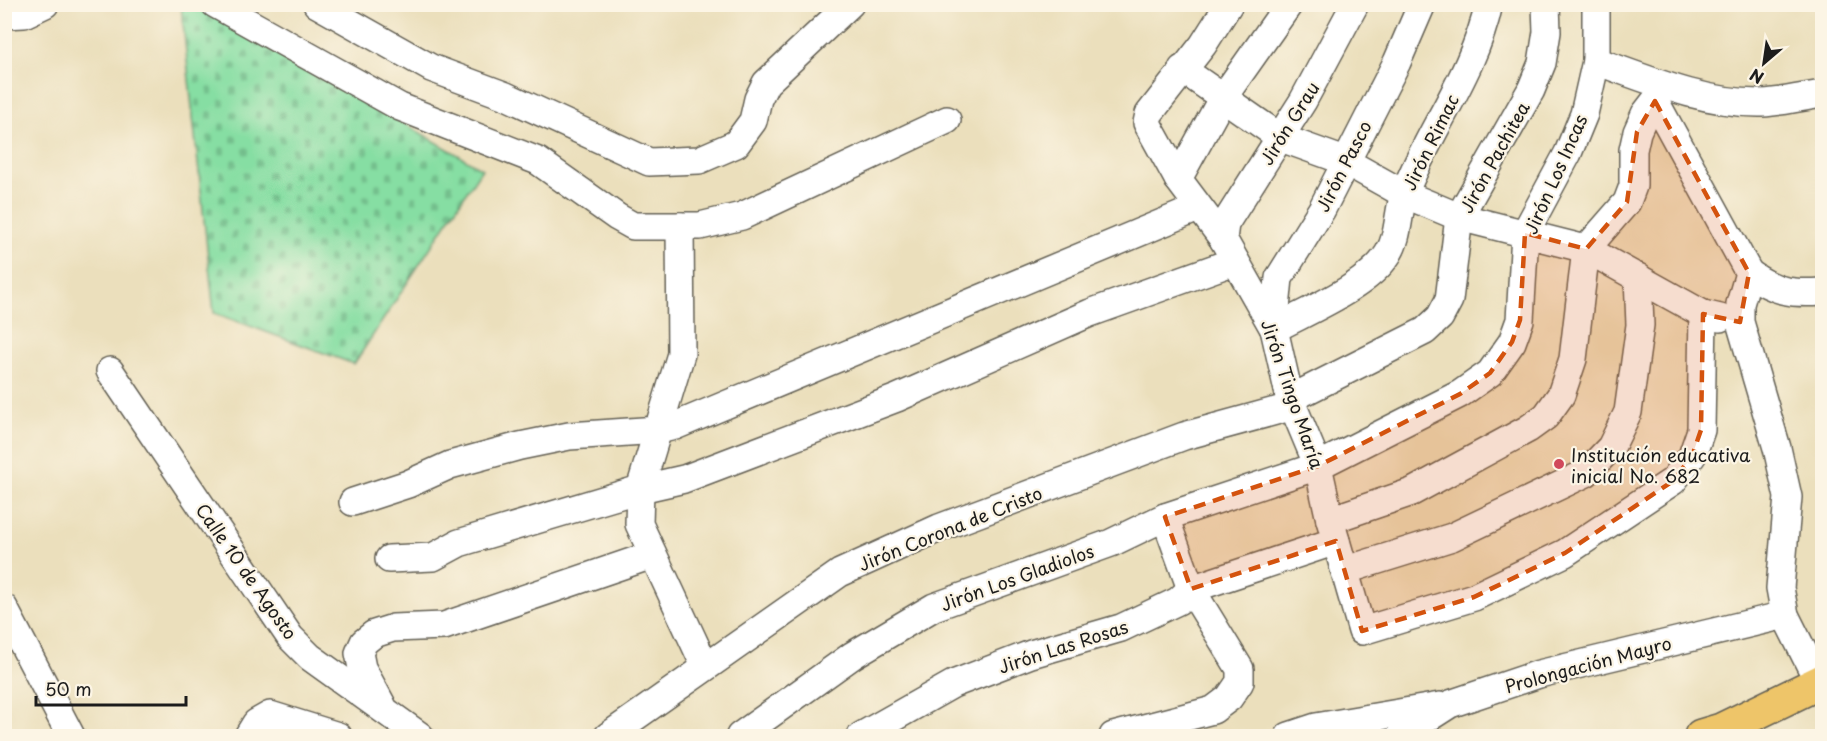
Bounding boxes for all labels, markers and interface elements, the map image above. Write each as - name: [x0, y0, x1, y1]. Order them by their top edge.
- north arrow: [1734, 33, 1794, 93]
- text: N: [1745, 63, 1768, 91]
- street label: Jirón Grau: [1253, 76, 1325, 170]
- street label: Jirón Rimac: [1395, 89, 1465, 195]
- street label: Jirón Pachitea: [1452, 96, 1536, 218]
- street label: Jirón Los Incas: [1517, 110, 1593, 238]
- street label: Jirón Pasco: [1308, 116, 1378, 216]
- street label: Jirón Tingo María: [1255, 316, 1331, 473]
- place label: Institución educativa inicial No. 682: [1571, 441, 1751, 489]
- marker: Institución educativa inicial No. 682: [1552, 457, 1566, 471]
- street label: Jirón Corona de Cristo: [854, 479, 1046, 577]
- street label: Calle 10 de Agosto: [190, 497, 304, 645]
- street label: Jirón Los Gladiolos: [937, 537, 1097, 617]
- street label: Jirón Las Rosas: [995, 612, 1131, 680]
- street label: Prolongación Mayro: [1502, 629, 1674, 699]
- scale bar: [36, 669, 186, 707]
- text: 50 m: [45, 675, 92, 702]

